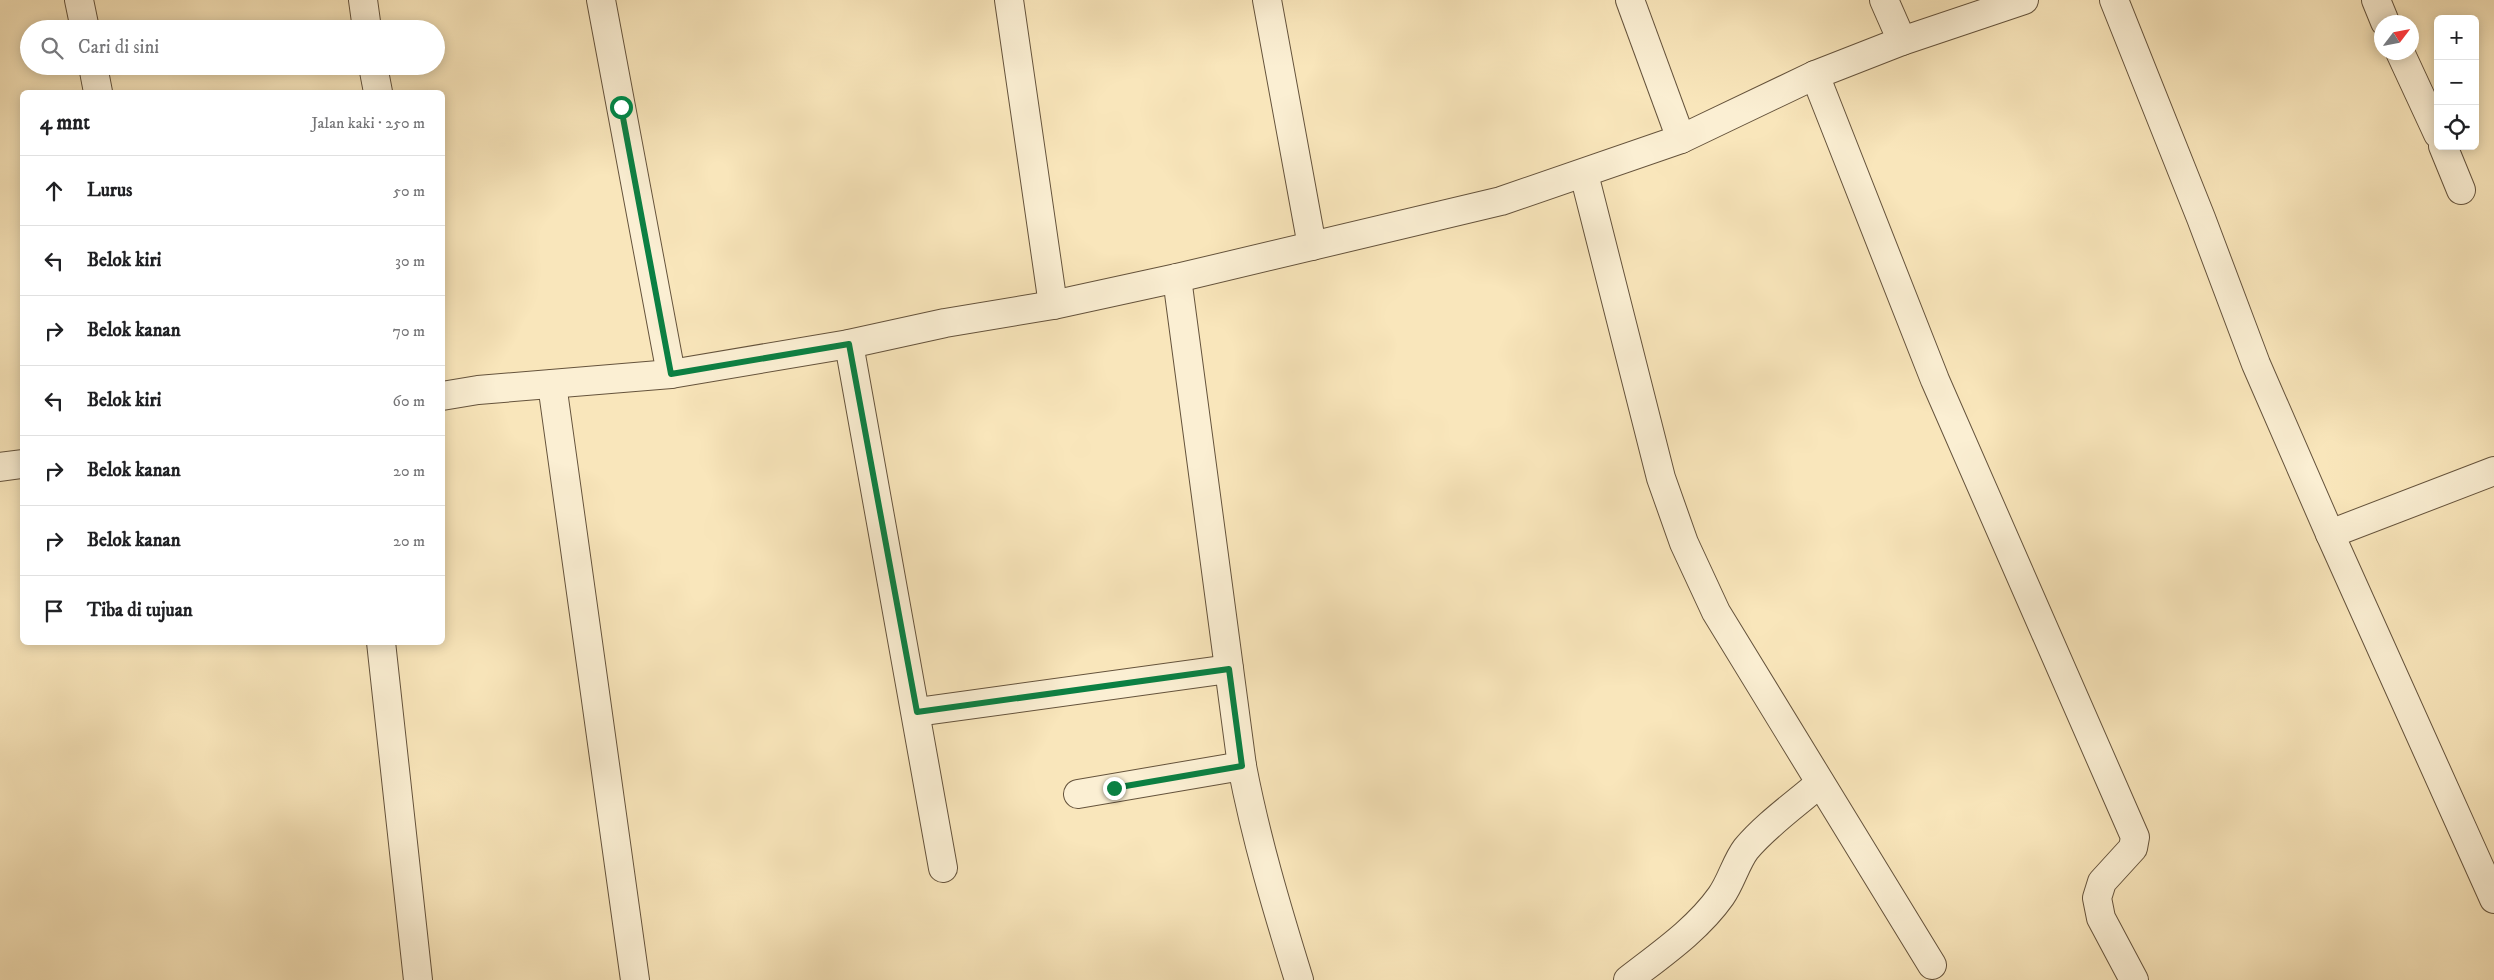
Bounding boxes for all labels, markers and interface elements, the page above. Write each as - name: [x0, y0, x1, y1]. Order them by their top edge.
- north arrow: [2374, 15, 2419, 60]
- map controls: [2434, 15, 2479, 150]
- button: +: [2434, 15, 2479, 60]
- search box: [20, 20, 445, 75]
- icon: search: [38, 34, 66, 62]
- text: Cari di sini: [78, 36, 159, 59]
- button: −: [2434, 60, 2479, 105]
- route start: [610, 96, 633, 119]
- button: locate: [2434, 105, 2479, 150]
- text: 4 mnt: [40, 110, 90, 136]
- text: Jalan kaki · 250 m: [311, 113, 425, 133]
- icon: ahead: [40, 177, 68, 205]
- text: Lurus: [87, 179, 132, 202]
- text: 50 m: [393, 181, 425, 201]
- icon: left: [40, 247, 68, 275]
- text: Belok kiri: [87, 249, 161, 272]
- text: 30 m: [395, 251, 425, 271]
- icon: right: [40, 317, 68, 345]
- text: Belok kanan: [87, 319, 181, 342]
- text: 70 m: [393, 321, 425, 341]
- icon: left: [40, 387, 68, 415]
- text: Belok kiri: [87, 389, 161, 412]
- text: 60 m: [393, 391, 425, 411]
- icon: right: [40, 457, 68, 485]
- text: Belok kanan: [87, 459, 181, 482]
- text: 20 m: [393, 461, 425, 481]
- icon: right: [40, 527, 68, 555]
- text: Belok kanan: [87, 529, 181, 552]
- text: 20 m: [393, 531, 425, 551]
- icon: arrive: [40, 597, 68, 625]
- text: Tiba di tujuan: [87, 599, 193, 622]
- route end: [1103, 777, 1126, 800]

